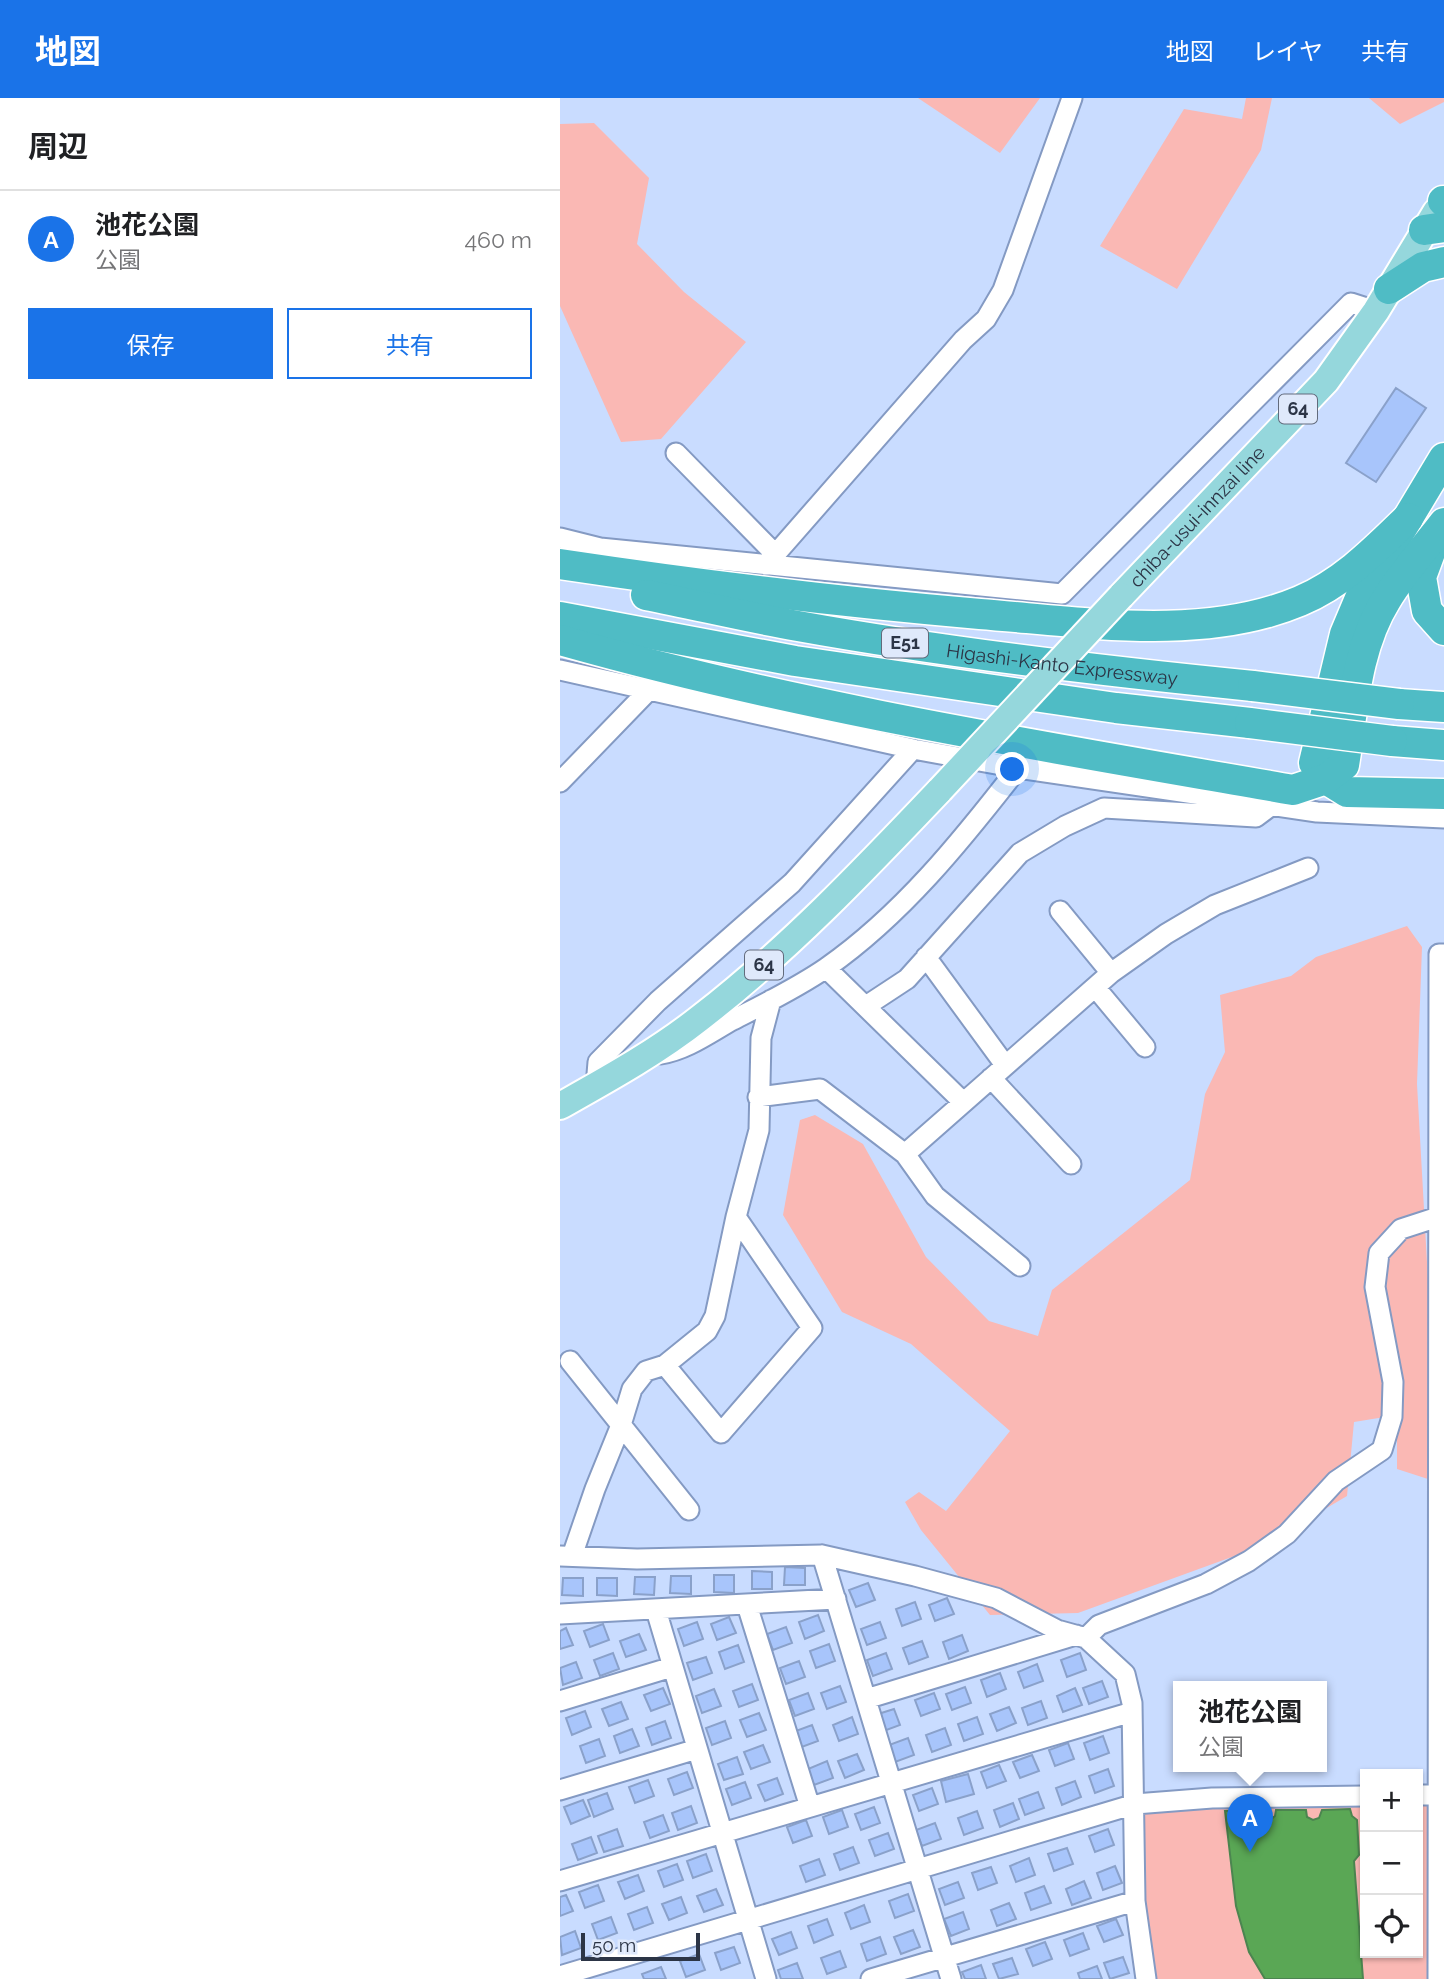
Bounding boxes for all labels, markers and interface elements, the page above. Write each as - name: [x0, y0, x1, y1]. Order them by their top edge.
- text: 地図: [35, 32, 101, 71]
- text: 地図: [1166, 37, 1214, 66]
- text: レイヤ: [1252, 37, 1323, 66]
- text: 共有: [1361, 37, 1409, 66]
- text: 周辺: [28, 129, 88, 164]
- text: 池花公園: [95, 210, 199, 240]
- text: A: [43, 226, 59, 253]
- text: 460 m: [464, 226, 532, 253]
- text: 公園: [95, 246, 141, 273]
- button: 保存: [28, 308, 273, 379]
- button: 共有: [287, 308, 532, 379]
- road number: 64: [1279, 394, 1317, 424]
- street label: chiba-usui-innzai line: [1125, 441, 1269, 591]
- road number: E51: [882, 628, 928, 658]
- street label: Higashi-Kanto Expressway: [945, 639, 1179, 689]
- your location: [995, 752, 1029, 786]
- road number: 64: [745, 950, 783, 980]
- popup: [1173, 1681, 1327, 1772]
- text: 池花公園: [1198, 1697, 1302, 1727]
- text: 公園: [1198, 1733, 1244, 1760]
- map controls: [1360, 1769, 1423, 1958]
- button: +: [1360, 1769, 1423, 1832]
- pin: A: [1227, 1794, 1273, 1852]
- button: −: [1360, 1832, 1423, 1895]
- button: locate: [1360, 1895, 1423, 1958]
- scale bar: [581, 1930, 700, 1962]
- text: 50 m: [592, 1934, 636, 1956]

